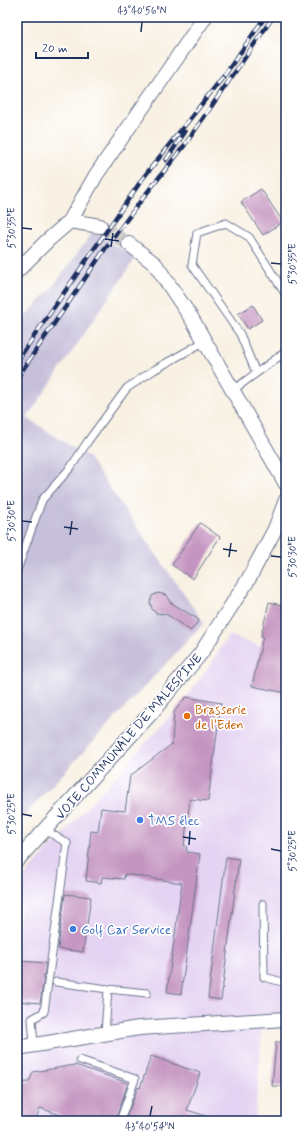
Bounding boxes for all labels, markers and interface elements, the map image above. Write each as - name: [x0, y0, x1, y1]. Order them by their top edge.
- text: 43°40'56"N: [118, 4, 167, 18]
- scale bar: [36, 34, 88, 60]
- text: 20 m: [42, 41, 68, 57]
- text: 5°30'35"E: [5, 207, 19, 249]
- text: 5°30'35"E: [286, 243, 300, 285]
- text: 5°30'30"E: [5, 500, 19, 542]
- text: 5°30'30"E: [286, 536, 300, 578]
- street label: VOIE COMMUNALE DE MALESPINE: [52, 650, 206, 824]
- place label: Brasserie de l'Eden: [195, 702, 247, 734]
- marker: Brasserie de l'Eden: [182, 711, 192, 721]
- text: 5°30'25"E: [5, 793, 19, 835]
- place label: TMS élec: [148, 813, 200, 830]
- marker: TMS élec: [135, 815, 145, 825]
- text: 5°30'25"E: [286, 830, 300, 872]
- place label: Golf Car Service: [81, 922, 171, 939]
- marker: Golf Car Service: [68, 924, 78, 934]
- text: 43°40'54"N: [125, 1120, 175, 1134]

